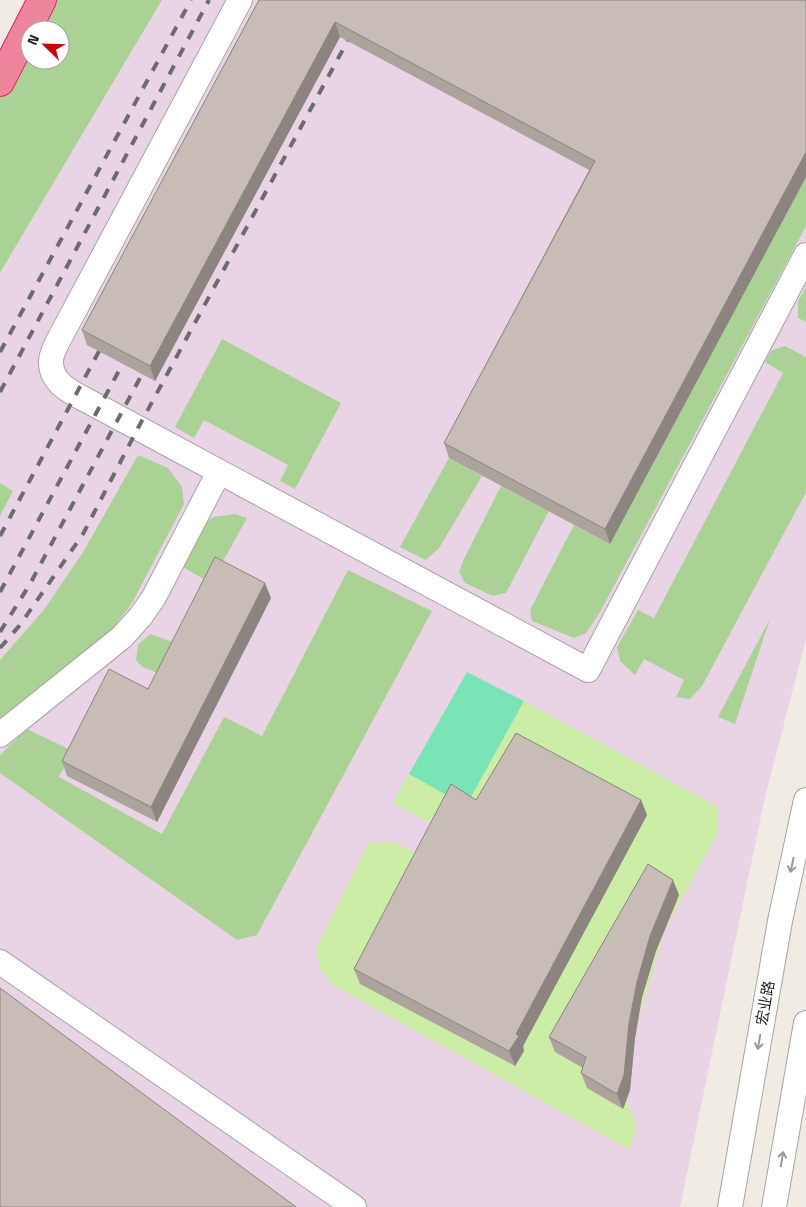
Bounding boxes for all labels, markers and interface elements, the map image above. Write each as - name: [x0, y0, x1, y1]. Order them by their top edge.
- north arrow: [20, 20, 70, 70]
- text: N: [21, 31, 44, 48]
- one-way arrow: [787, 857, 796, 873]
- street label: 宏业路: [750, 979, 780, 1027]
- one-way arrow: [753, 1034, 763, 1050]
- one-way arrow: [778, 1151, 788, 1167]

